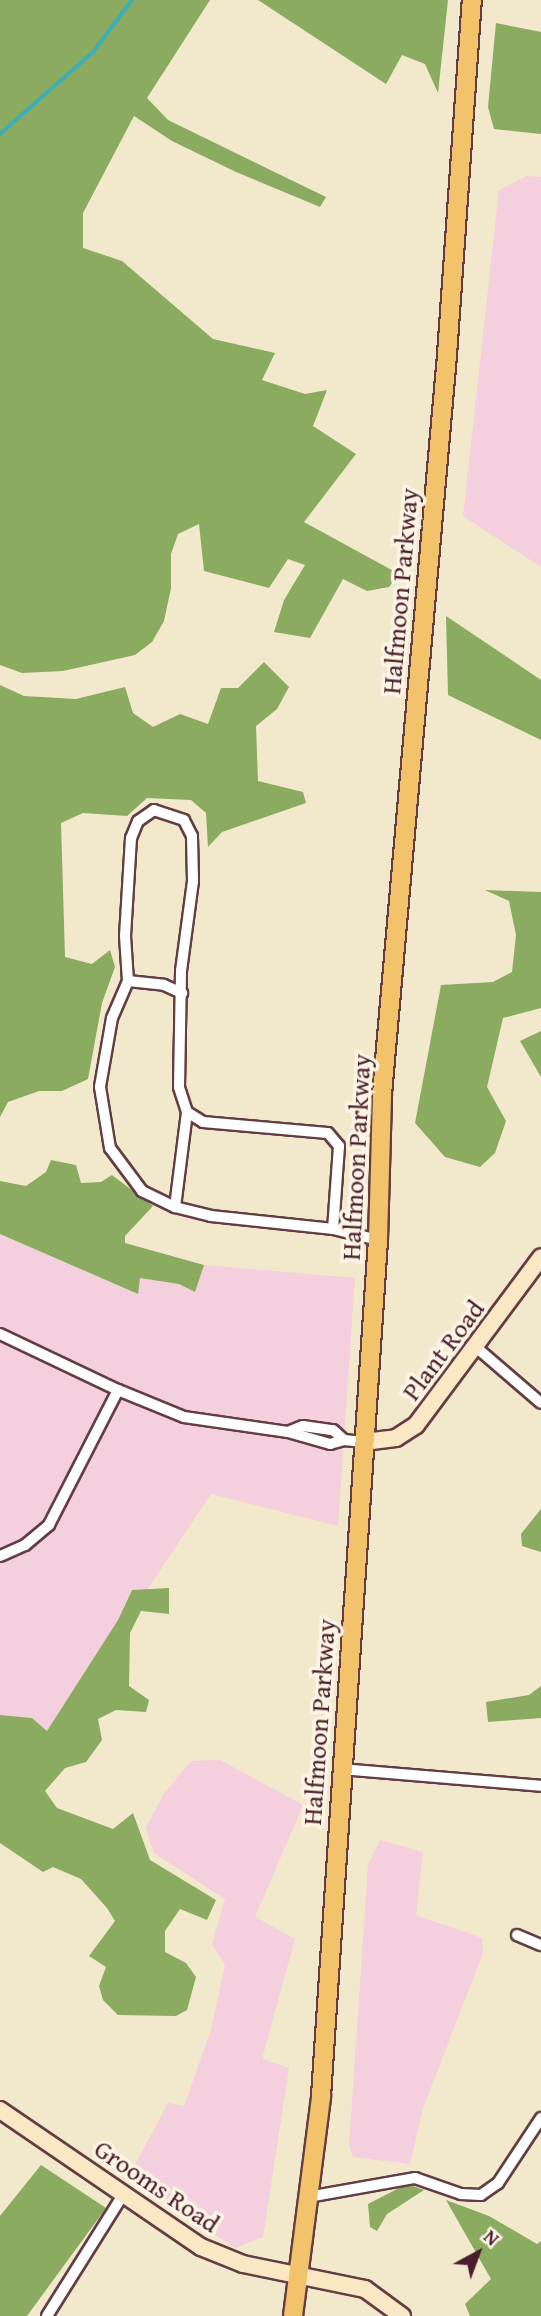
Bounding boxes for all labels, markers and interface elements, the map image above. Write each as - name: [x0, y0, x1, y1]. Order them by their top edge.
- street label: Halfmoon Parkway: [375, 487, 425, 695]
- street label: Halfmoon Parkway: [335, 1053, 377, 1261]
- street label: Plant Road: [395, 1294, 491, 1406]
- street label: Halfmoon Parkway: [296, 1618, 342, 1826]
- street label: Grooms Road: [89, 2133, 225, 2239]
- north arrow: [443, 2218, 513, 2288]
- text: N: [478, 2222, 506, 2252]

